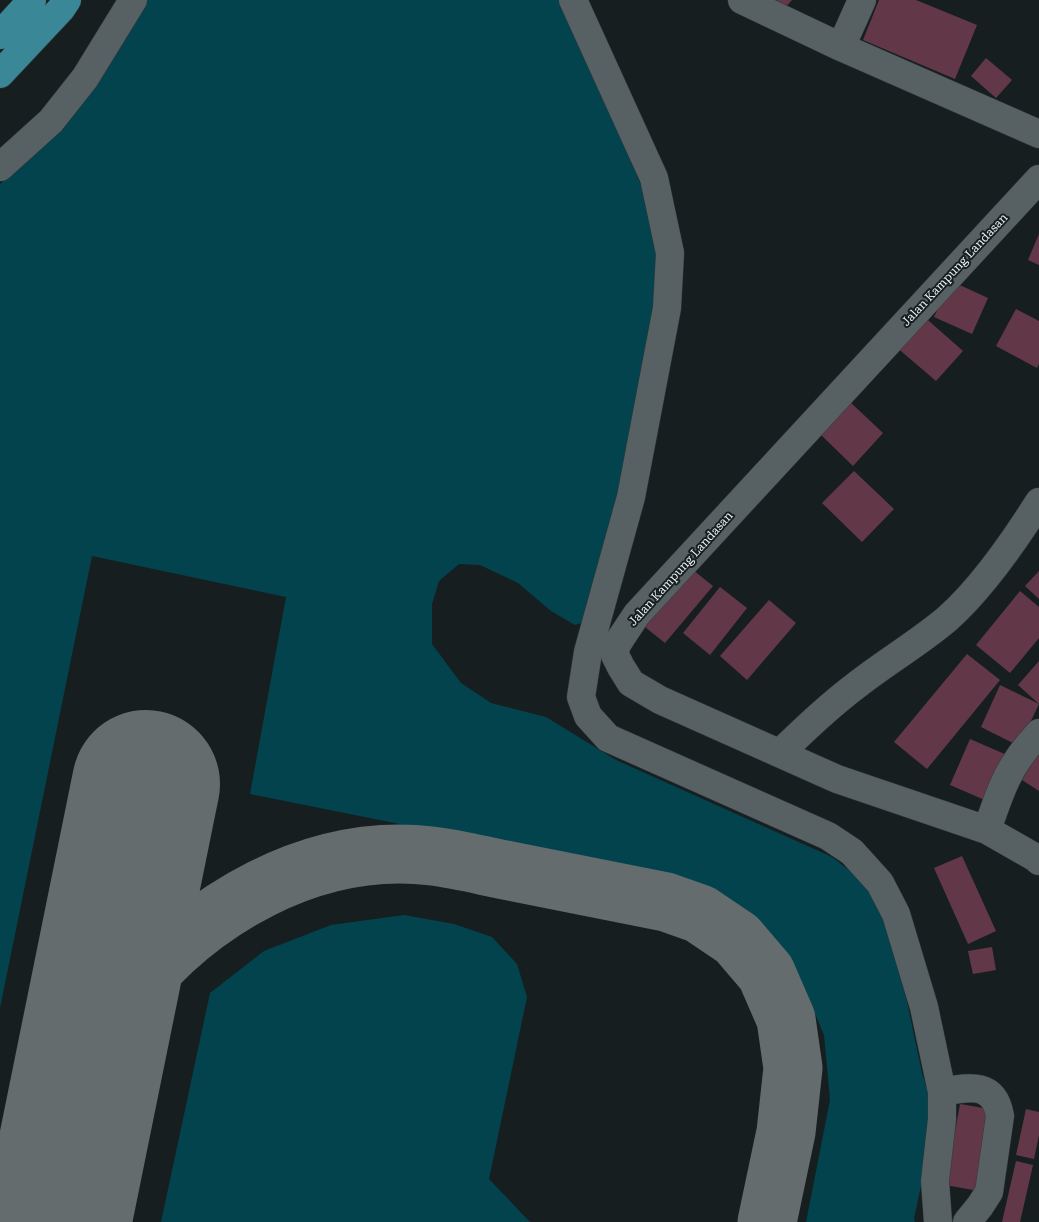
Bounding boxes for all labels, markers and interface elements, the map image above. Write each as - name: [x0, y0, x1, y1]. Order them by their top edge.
- street label: Jalan Kampung Landasan: [899, 211, 1011, 329]
- street label: Jalan Kampung Landasan: [626, 509, 736, 629]

